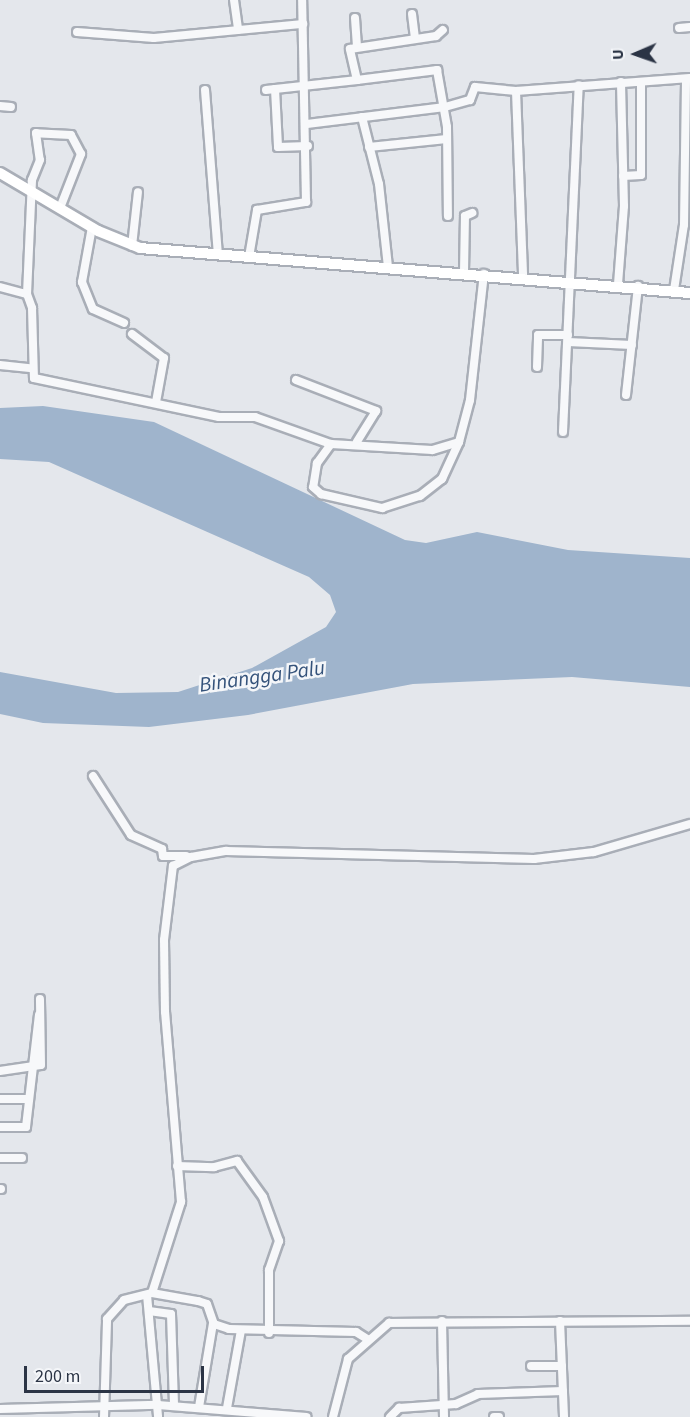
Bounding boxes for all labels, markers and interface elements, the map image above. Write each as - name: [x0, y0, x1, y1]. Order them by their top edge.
- north arrow: [606, 24, 666, 84]
- text: U: [607, 49, 629, 60]
- water label: Binangga Palu: [198, 655, 326, 697]
- scale bar: [27, 1354, 207, 1392]
- text: 200 m: [35, 1364, 80, 1389]

